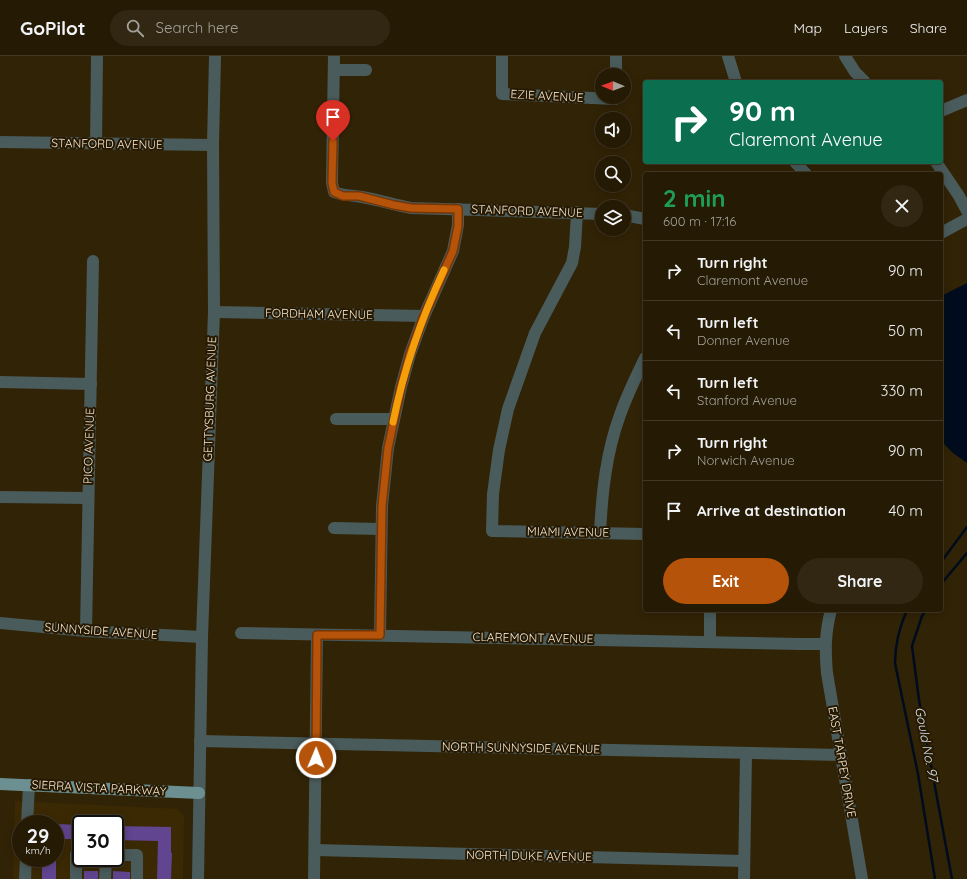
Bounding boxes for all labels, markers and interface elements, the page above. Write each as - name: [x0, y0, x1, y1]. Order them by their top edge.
- search box: [110, 10, 390, 46]
- text: GoPilot: [20, 16, 86, 40]
- icon: search: [124, 17, 146, 39]
- text: Search here: [156, 18, 238, 37]
- text: Map: [793, 19, 822, 37]
- text: Layers: [844, 19, 888, 37]
- text: Share: [910, 19, 947, 37]
- north arrow: [595, 68, 631, 104]
- map controls: [595, 68, 631, 236]
- street label: EZIE AVENUE: [510, 86, 584, 105]
- text: 90 m: [729, 93, 796, 128]
- icon: right: [663, 96, 715, 148]
- pin: [316, 100, 350, 141]
- icon: arrive: [322, 106, 344, 128]
- button: sound: [595, 112, 631, 148]
- text: Claremont Avenue: [729, 128, 883, 151]
- street label: STANFORD AVENUE: [51, 135, 163, 152]
- button: search: [595, 156, 631, 192]
- text: 2 min: [663, 183, 725, 213]
- button: close: [881, 185, 923, 227]
- button: layers: [595, 200, 631, 236]
- street label: STANFORD AVENUE: [471, 201, 583, 220]
- text: 600 m · 17:16: [663, 213, 736, 229]
- text: Turn right: [697, 253, 768, 272]
- icon: right: [663, 260, 685, 282]
- text: 90 m: [888, 261, 923, 280]
- text: Claremont Avenue: [697, 272, 808, 288]
- street label: FORDHAM AVENUE: [265, 305, 373, 322]
- text: Turn left: [697, 313, 759, 332]
- icon: left: [663, 320, 685, 342]
- text: 50 m: [888, 321, 923, 340]
- text: Donner Avenue: [697, 332, 790, 348]
- street label: GETTYSBURG AVENUE: [200, 336, 219, 462]
- text: Turn left: [697, 373, 759, 392]
- icon: left: [663, 380, 685, 402]
- text: 330 m: [881, 381, 923, 400]
- text: Stanford Avenue: [697, 392, 797, 408]
- street label: PICO AVENUE: [80, 408, 97, 484]
- text: Turn right: [697, 433, 768, 452]
- icon: right: [663, 440, 685, 462]
- text: 90 m: [888, 441, 923, 460]
- text: Norwich Avenue: [697, 452, 795, 468]
- icon: arrive: [663, 500, 685, 522]
- text: Arrive at destination: [697, 501, 846, 520]
- text: 40 m: [888, 501, 923, 520]
- street label: MIAMI AVENUE: [527, 523, 610, 540]
- button: Exit: [663, 558, 789, 604]
- button: Share: [797, 558, 923, 604]
- street label: SUNNYSIDE AVENUE: [44, 619, 158, 642]
- street label: CLAREMONT AVENUE: [472, 629, 594, 646]
- street label: EAST TARPEY DRIVE: [825, 705, 860, 819]
- water label: Gould No. 97: [912, 706, 942, 785]
- position arrow: [295, 737, 337, 779]
- street label: NORTH SUNNYSIDE AVENUE: [442, 739, 600, 756]
- street label: SIERRA VISTA PARKWAY: [31, 776, 167, 799]
- speed limit sign: 30: [72, 815, 124, 867]
- text: 29: [27, 823, 49, 848]
- text: km/h: [25, 844, 51, 857]
- street label: NORTH DUKE AVENUE: [466, 847, 592, 864]

